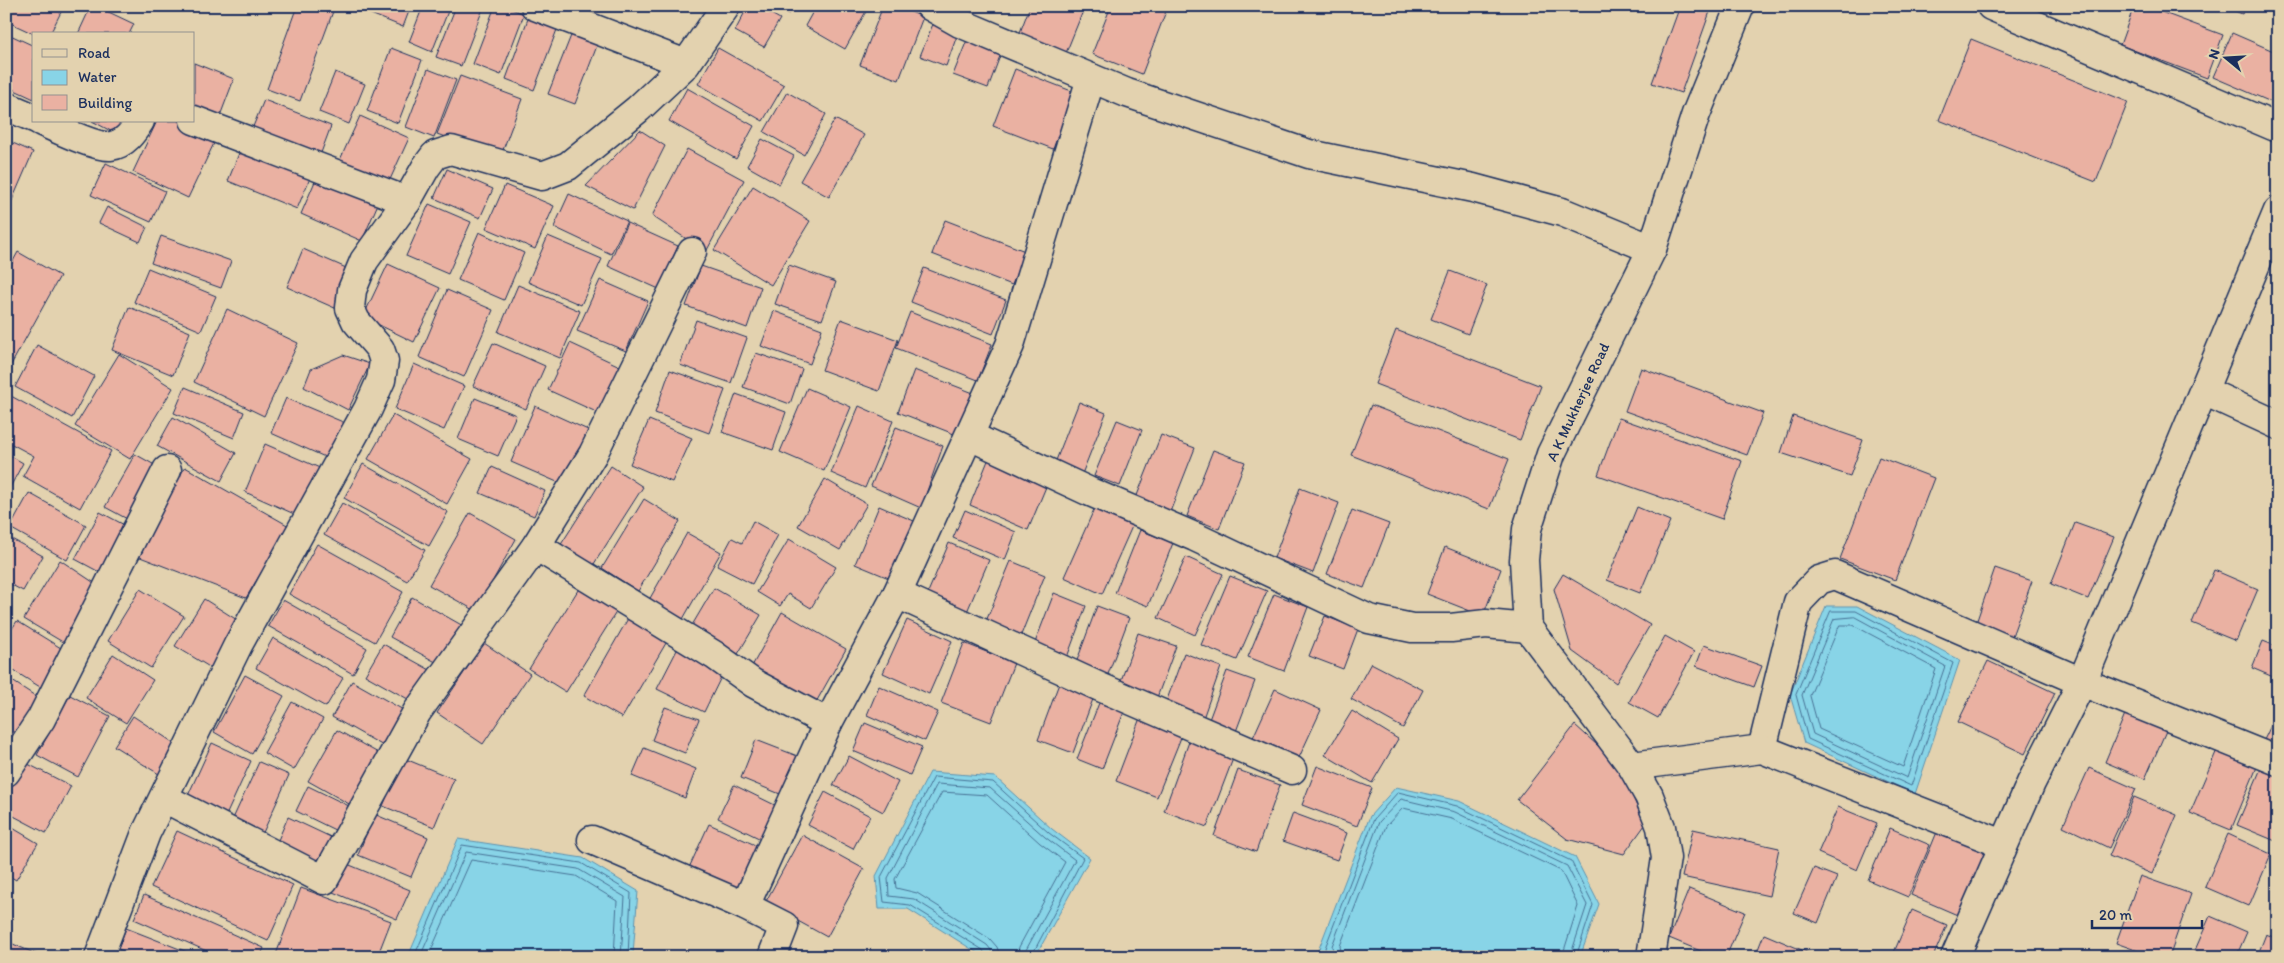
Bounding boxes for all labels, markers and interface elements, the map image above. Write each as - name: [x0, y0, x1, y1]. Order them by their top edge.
- legend: [32, 32, 195, 122]
- north arrow: [2202, 32, 2252, 82]
- text: Road: [78, 44, 111, 62]
- text: N: [2205, 47, 2224, 61]
- text: Water: [78, 68, 117, 86]
- text: Building: [78, 94, 132, 112]
- street label: A K Mukherjee Road: [1543, 339, 1614, 464]
- scale bar: [2092, 898, 2202, 930]
- text: 20 m: [2099, 906, 2133, 924]

